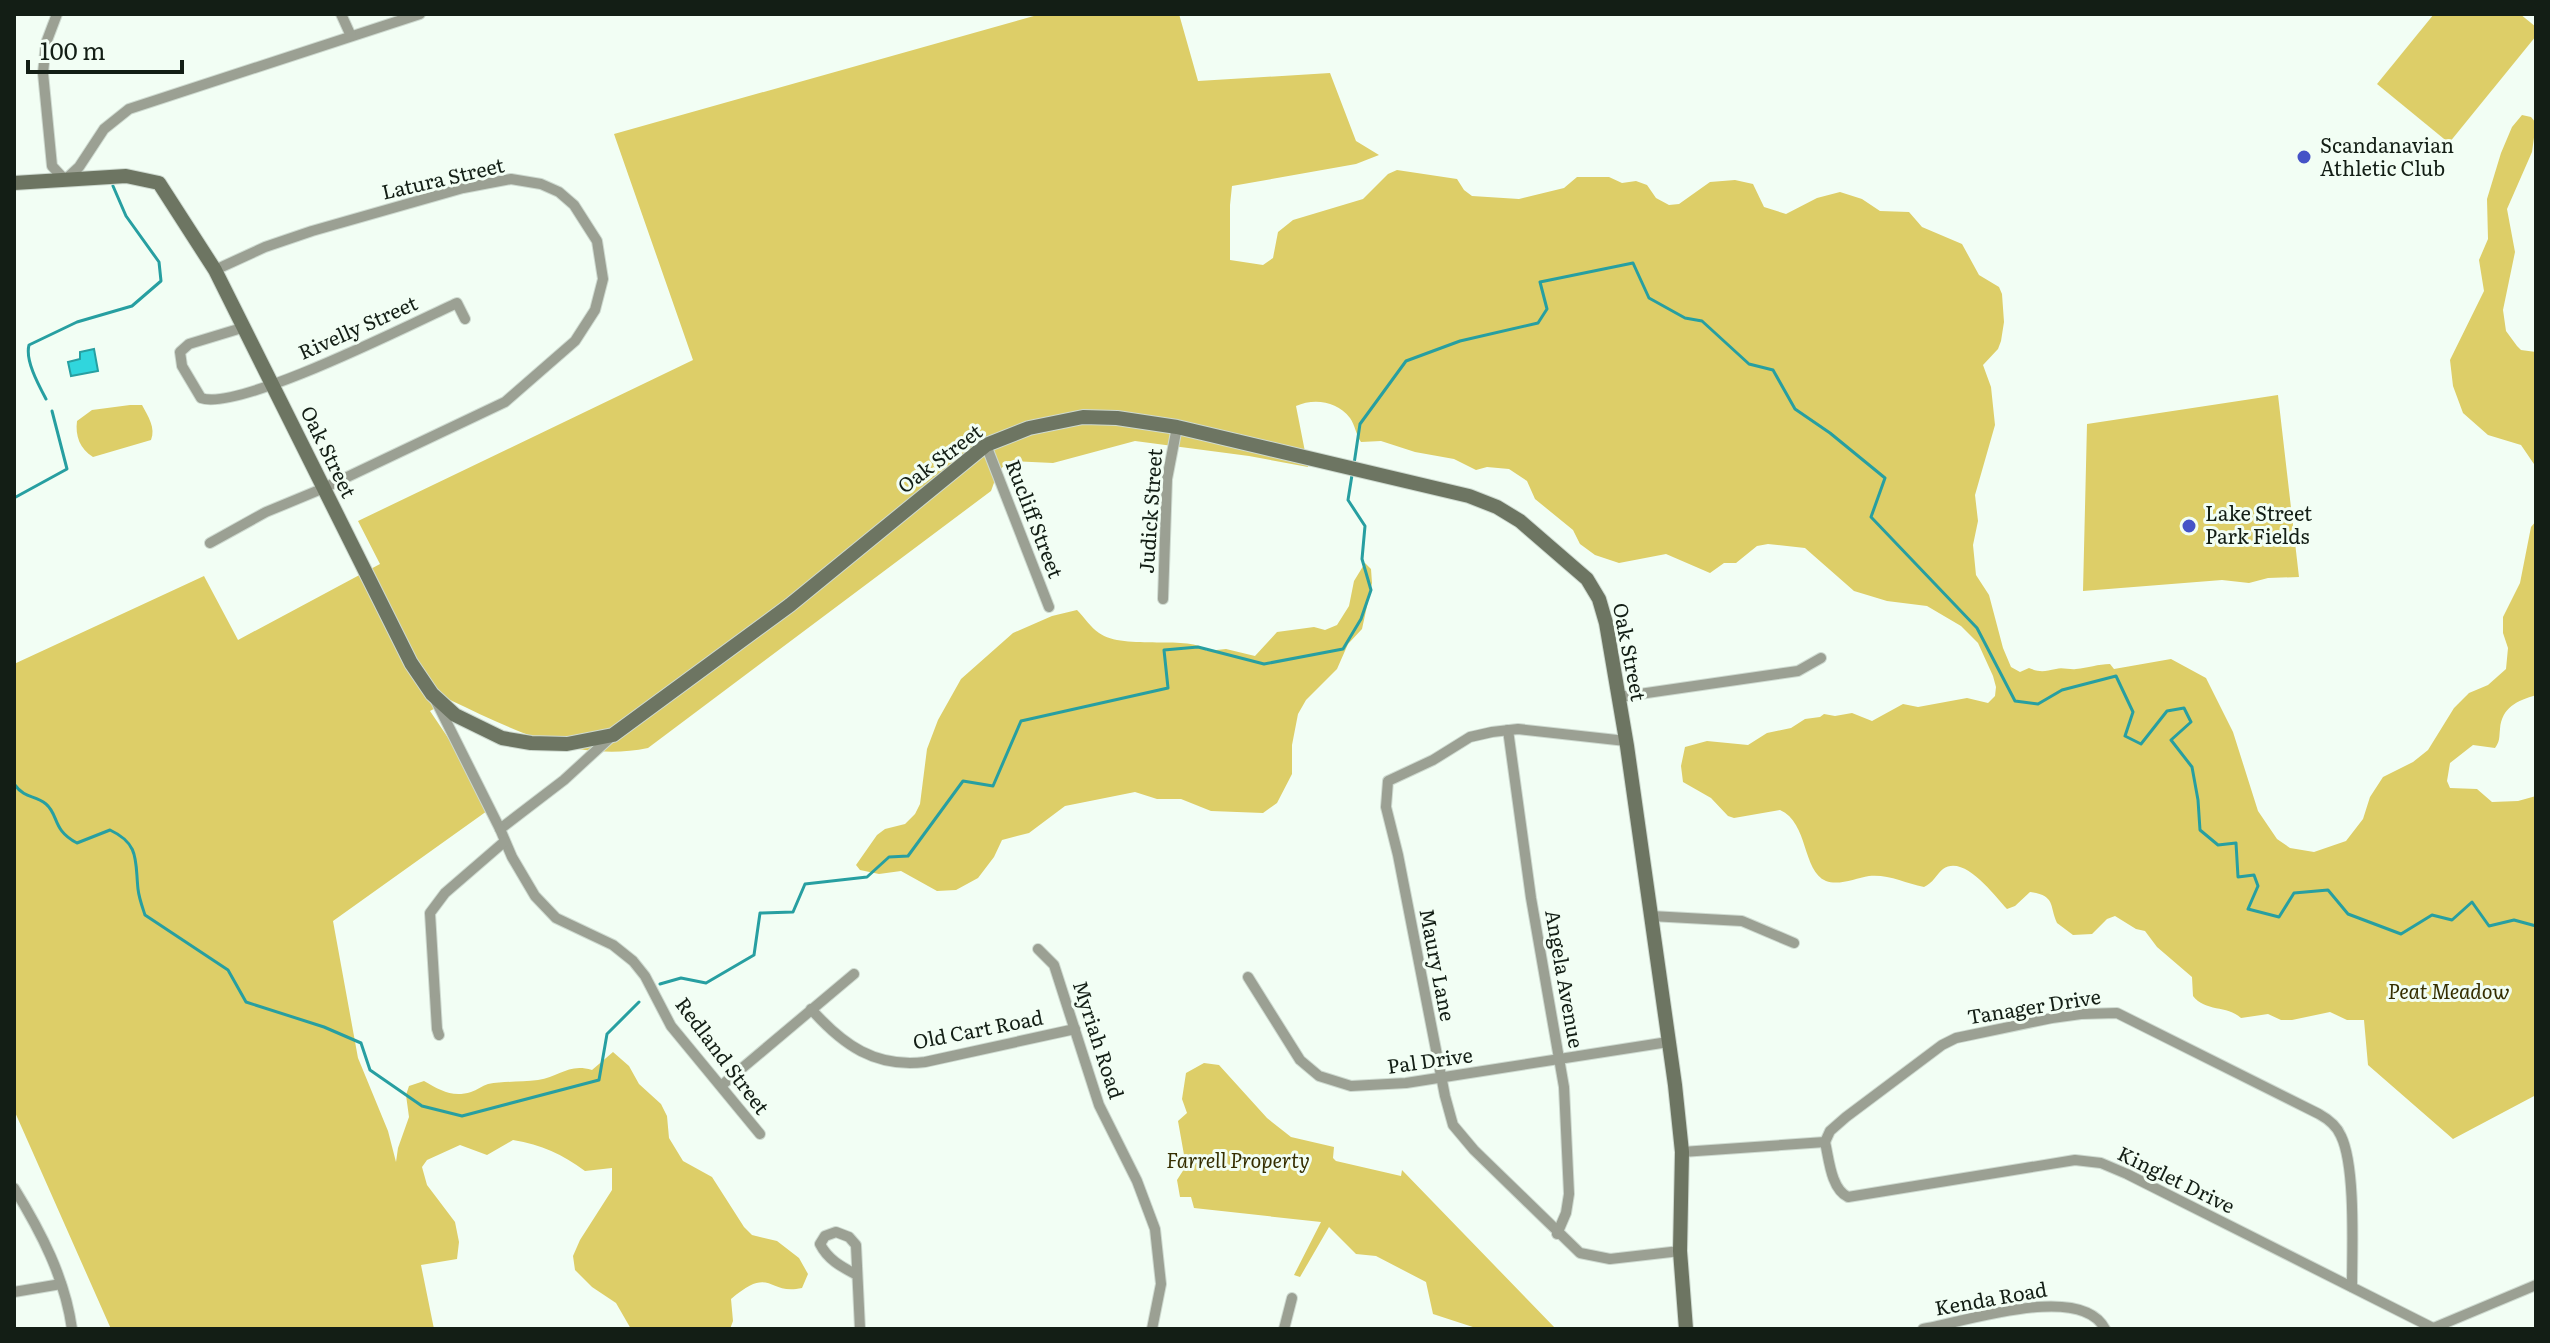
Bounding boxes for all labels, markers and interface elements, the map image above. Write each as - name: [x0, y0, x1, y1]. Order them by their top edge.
- scale bar: [28, 24, 182, 74]
- text: 100 m: [40, 32, 106, 67]
- place label: Scandanavian Athletic Club: [2320, 129, 2454, 182]
- street label: Latura Street: [378, 148, 507, 206]
- marker: Scandanavian Athletic Club: [2295, 148, 2313, 166]
- street label: Rivelly Street: [293, 287, 422, 366]
- street label: Oak Street: [295, 400, 365, 502]
- street label: Oak Street: [890, 416, 988, 499]
- street label: Judick Street: [1130, 447, 1168, 574]
- street label: Rucliff Street: [999, 455, 1072, 582]
- place label: Lake Street Park Fields: [2205, 497, 2312, 550]
- marker: Lake Street Park Fields: [2180, 517, 2198, 535]
- street label: Oak Street: [1607, 600, 1655, 703]
- street label: Maury Lane: [1413, 906, 1465, 1024]
- street label: Angela Avenue: [1539, 907, 1593, 1050]
- park label: Peat Meadow: [2388, 975, 2510, 1005]
- street label: Myriah Road: [1067, 976, 1133, 1102]
- street label: Tanager Drive: [1965, 980, 2103, 1030]
- street label: Redland Street: [669, 990, 778, 1120]
- street label: Old Cart Road: [910, 1001, 1045, 1055]
- street label: Pal Drive: [1385, 1038, 1474, 1080]
- street label: Kinglet Drive: [2113, 1137, 2241, 1220]
- park label: Farrell Property: [1166, 1144, 1310, 1174]
- street label: Kenda Road: [1932, 1272, 2049, 1322]

